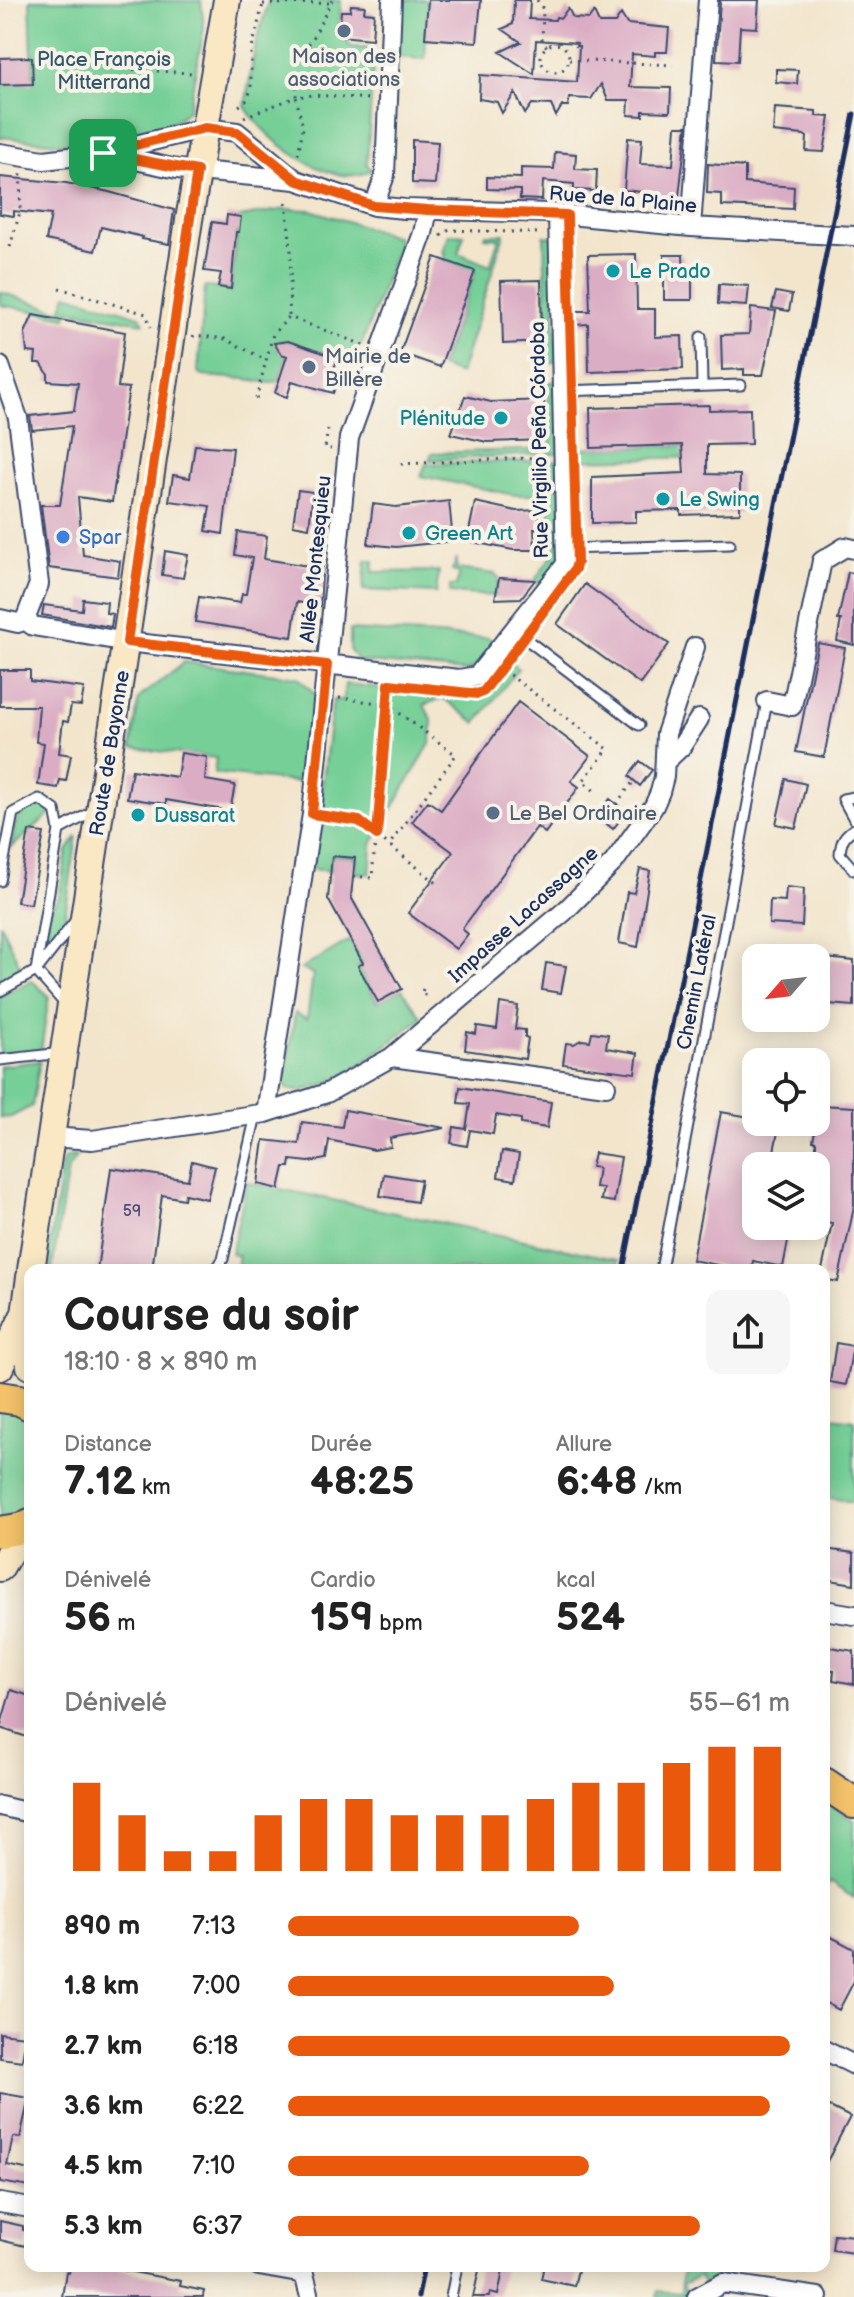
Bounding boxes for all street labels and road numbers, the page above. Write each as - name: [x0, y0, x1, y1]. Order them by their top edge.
- street label: Rue de la Plaine: [548, 182, 698, 218]
- street label: Rue Virgilio Peña Córdoba: [526, 321, 554, 559]
- street label: Allée Montesquieu: [295, 474, 337, 644]
- street label: Route de Bayonne: [85, 669, 135, 838]
- street label: Impasse Lacassagne: [444, 841, 603, 988]
- street label: Chemin Latéral: [672, 912, 722, 1052]

